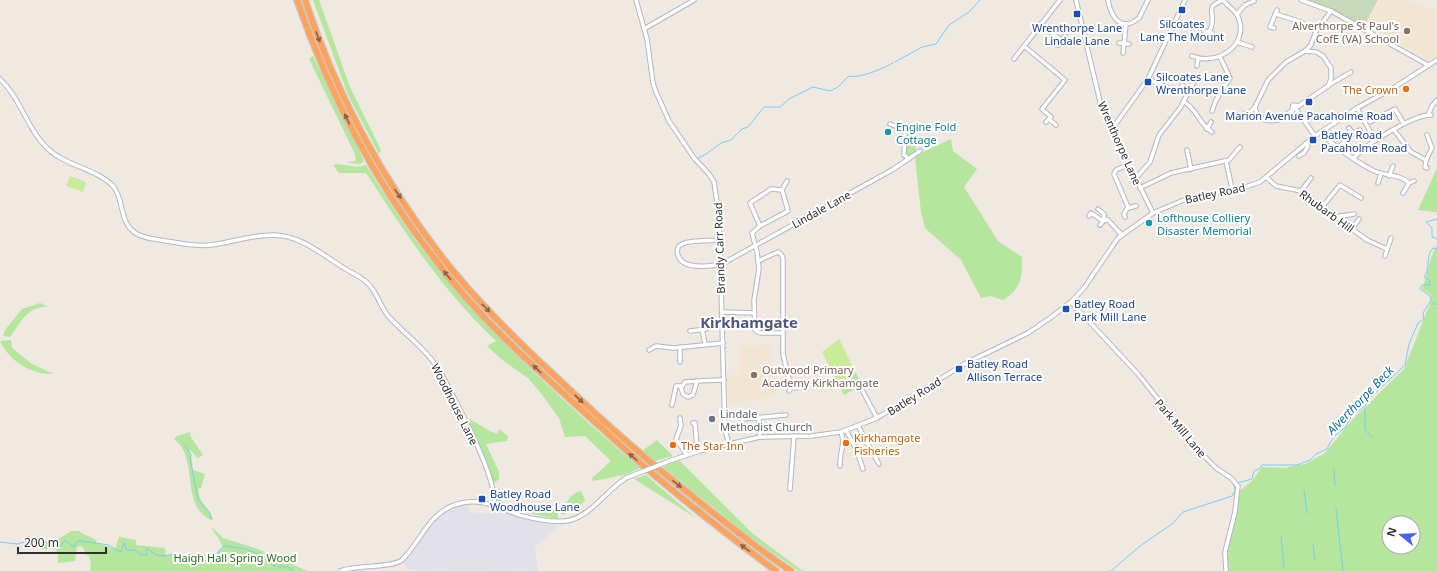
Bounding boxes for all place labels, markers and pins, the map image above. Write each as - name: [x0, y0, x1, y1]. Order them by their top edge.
- marker: Silcoates Lane The Mount: [1177, 5, 1187, 15]
- marker: Wrenthorpe Lane Lindale Lane: [1072, 9, 1082, 19]
- place label: Silcoates Lane The Mount: [1140, 16, 1224, 44]
- place label: Alverthorpe St Paul's CofE (VA) School: [1292, 18, 1399, 46]
- place label: Wrenthorpe Lane Lindale Lane: [1032, 20, 1122, 48]
- marker: Alverthorpe St Paul's CofE (VA) School: [1402, 26, 1412, 36]
- place label: Silcoates Lane Wrenthorpe Lane: [1156, 69, 1246, 97]
- marker: Silcoates Lane Wrenthorpe Lane: [1143, 77, 1153, 87]
- place label: The Crown: [1343, 82, 1398, 97]
- marker: The Crown: [1401, 84, 1411, 94]
- marker: Marion Avenue Pacaholme Road: [1304, 97, 1314, 107]
- place label: Marion Avenue Pacaholme Road: [1225, 108, 1393, 123]
- place label: Engine Fold Cottage: [896, 119, 956, 147]
- marker: Engine Fold Cottage: [883, 127, 893, 137]
- place label: Batley Road Pacaholme Road: [1321, 127, 1407, 155]
- marker: Batley Road Pacaholme Road: [1308, 135, 1318, 145]
- place label: Lofthouse Colliery Disaster Memorial: [1157, 210, 1252, 238]
- marker: Lofthouse Colliery Disaster Memorial: [1144, 218, 1154, 228]
- place label: Batley Road Park Mill Lane: [1074, 296, 1146, 324]
- marker: Batley Road Park Mill Lane: [1061, 304, 1071, 314]
- place label: Batley Road Allison Terrace: [967, 356, 1042, 384]
- place label: Outwood Primary Academy Kirkhamgate: [762, 362, 879, 390]
- marker: Batley Road Allison Terrace: [954, 364, 964, 374]
- marker: Outwood Primary Academy Kirkhamgate: [749, 370, 759, 380]
- place label: Lindale Methodist Church: [720, 406, 812, 434]
- marker: Lindale Methodist Church: [707, 414, 717, 424]
- place label: Kirkhamgate Fisheries: [854, 430, 920, 458]
- place label: The Star Inn: [681, 438, 744, 453]
- marker: Kirkhamgate Fisheries: [841, 438, 851, 448]
- marker: The Star Inn: [668, 440, 678, 450]
- place label: Batley Road Woodhouse Lane: [490, 486, 580, 514]
- marker: Batley Road Woodhouse Lane: [477, 494, 487, 504]

